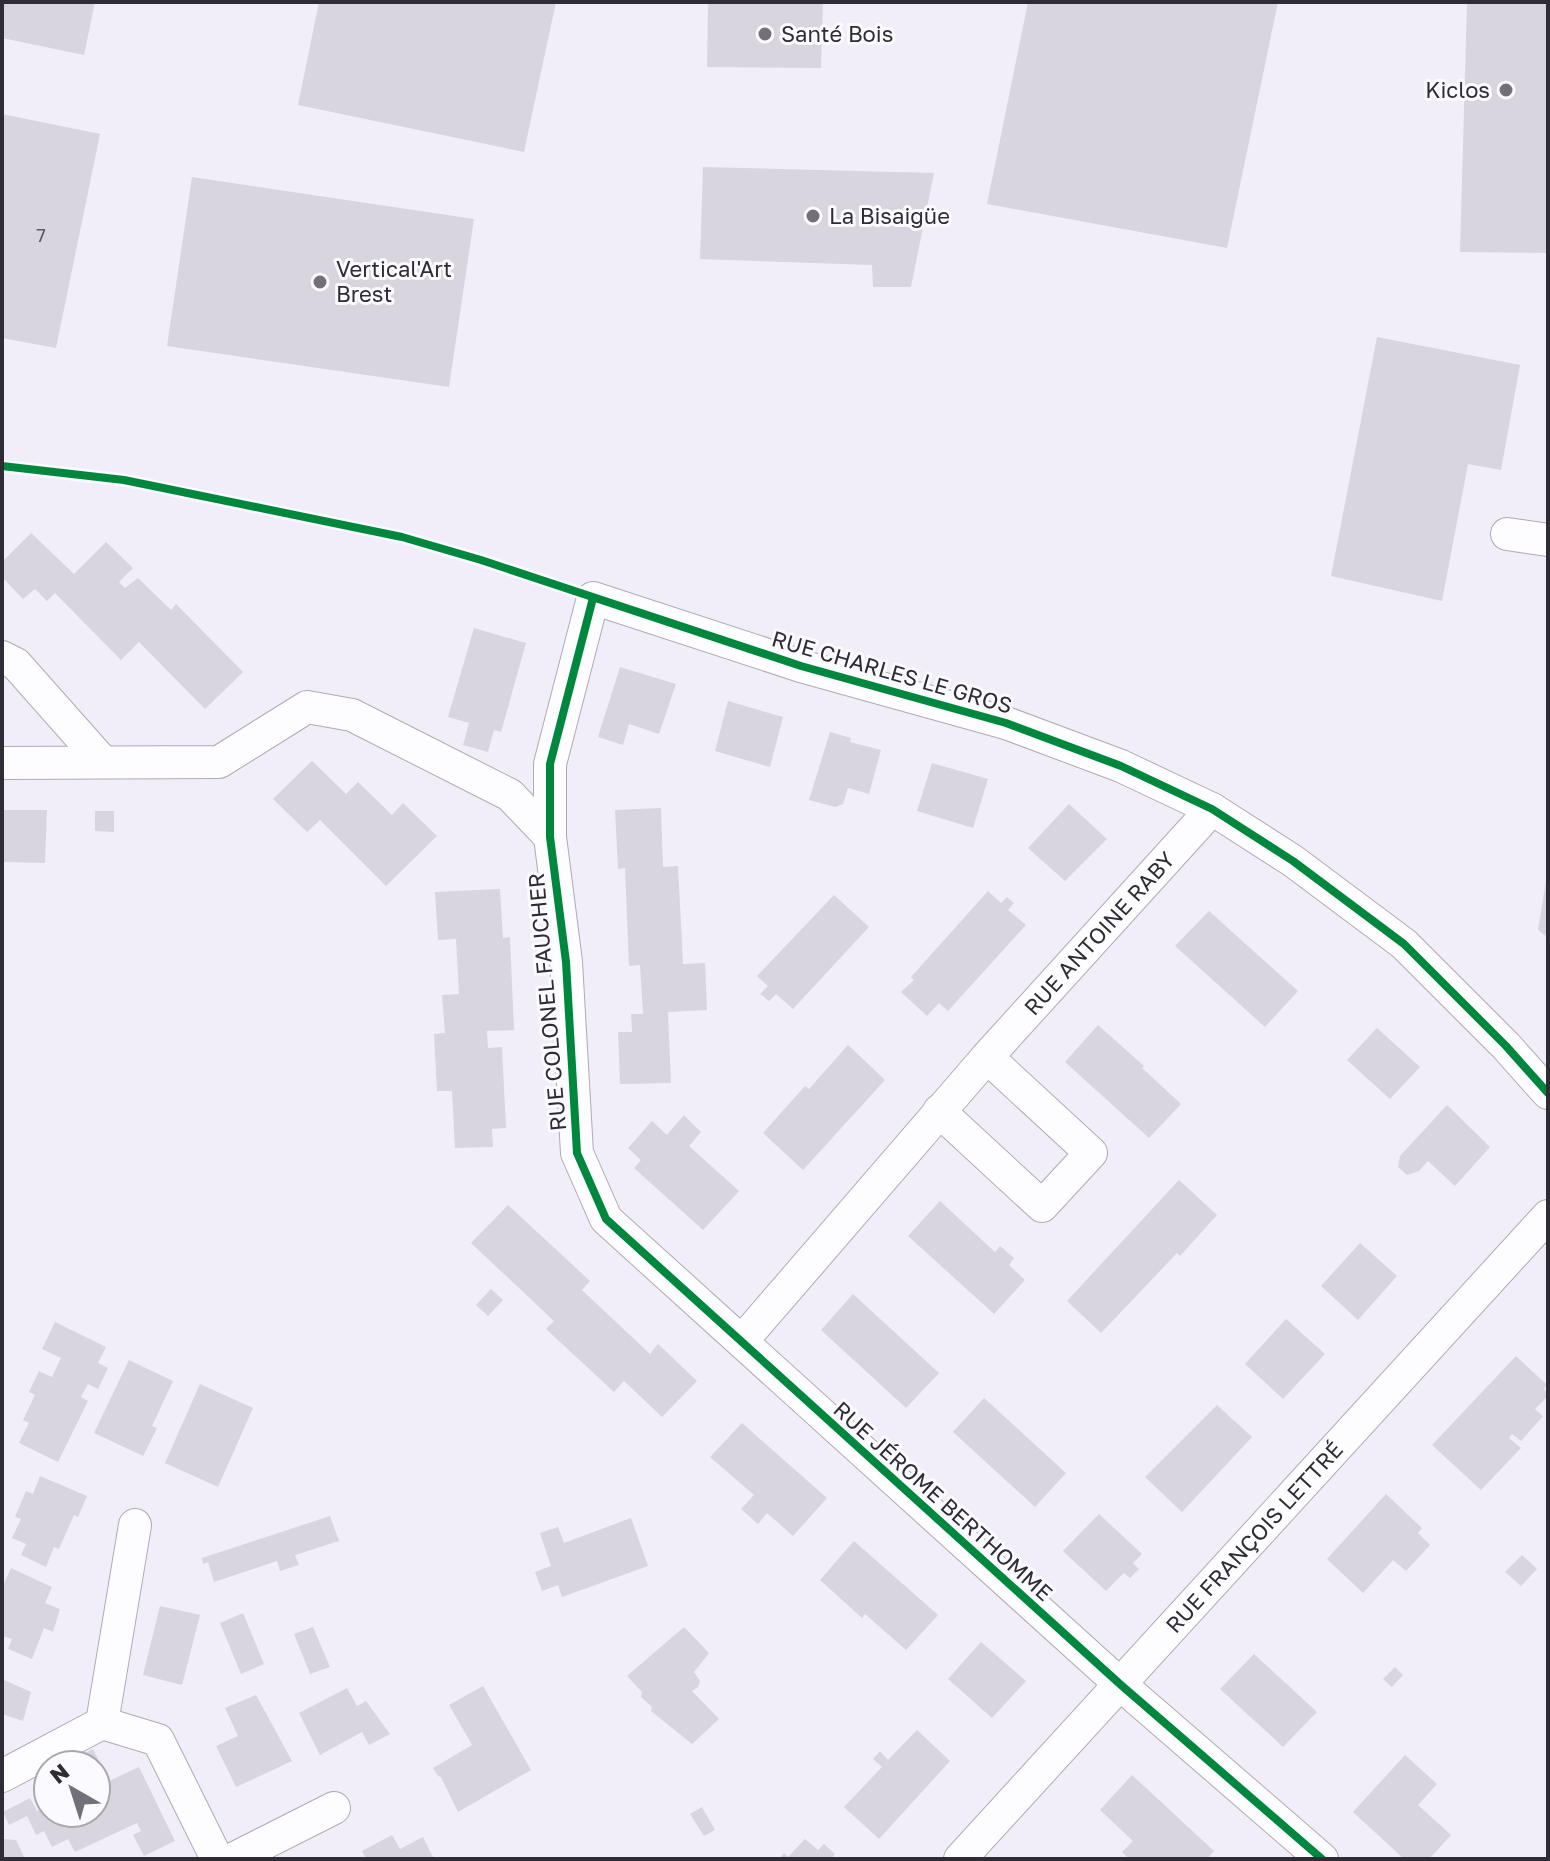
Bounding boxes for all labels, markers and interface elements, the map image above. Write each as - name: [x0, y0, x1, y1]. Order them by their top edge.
- place label: Santé Bois: [781, 20, 893, 47]
- marker: Santé Bois: [756, 25, 774, 43]
- place label: Kiclos: [1425, 76, 1490, 103]
- marker: Kiclos: [1497, 81, 1515, 99]
- place label: La Bisaigüe: [829, 202, 950, 229]
- marker: La Bisaigüe: [804, 207, 822, 225]
- house number: 7: [36, 224, 46, 246]
- place label: Vertical'Art Brest: [336, 255, 452, 307]
- marker: Vertical'Art Brest: [311, 273, 329, 291]
- street label: RUE CHARLES LE GROS: [769, 624, 1016, 719]
- street label: RUE ANTOINE RABY: [1018, 846, 1180, 1020]
- street label: RUE COLONEL FAUCHER: [522, 872, 571, 1132]
- street label: RUE JÉROME BERTHOMME: [828, 1395, 1058, 1606]
- street label: RUE FRANÇOIS LETTRÉ: [1160, 1436, 1348, 1638]
- north arrow: [32, 1749, 112, 1829]
- text: N: [44, 1757, 74, 1789]

